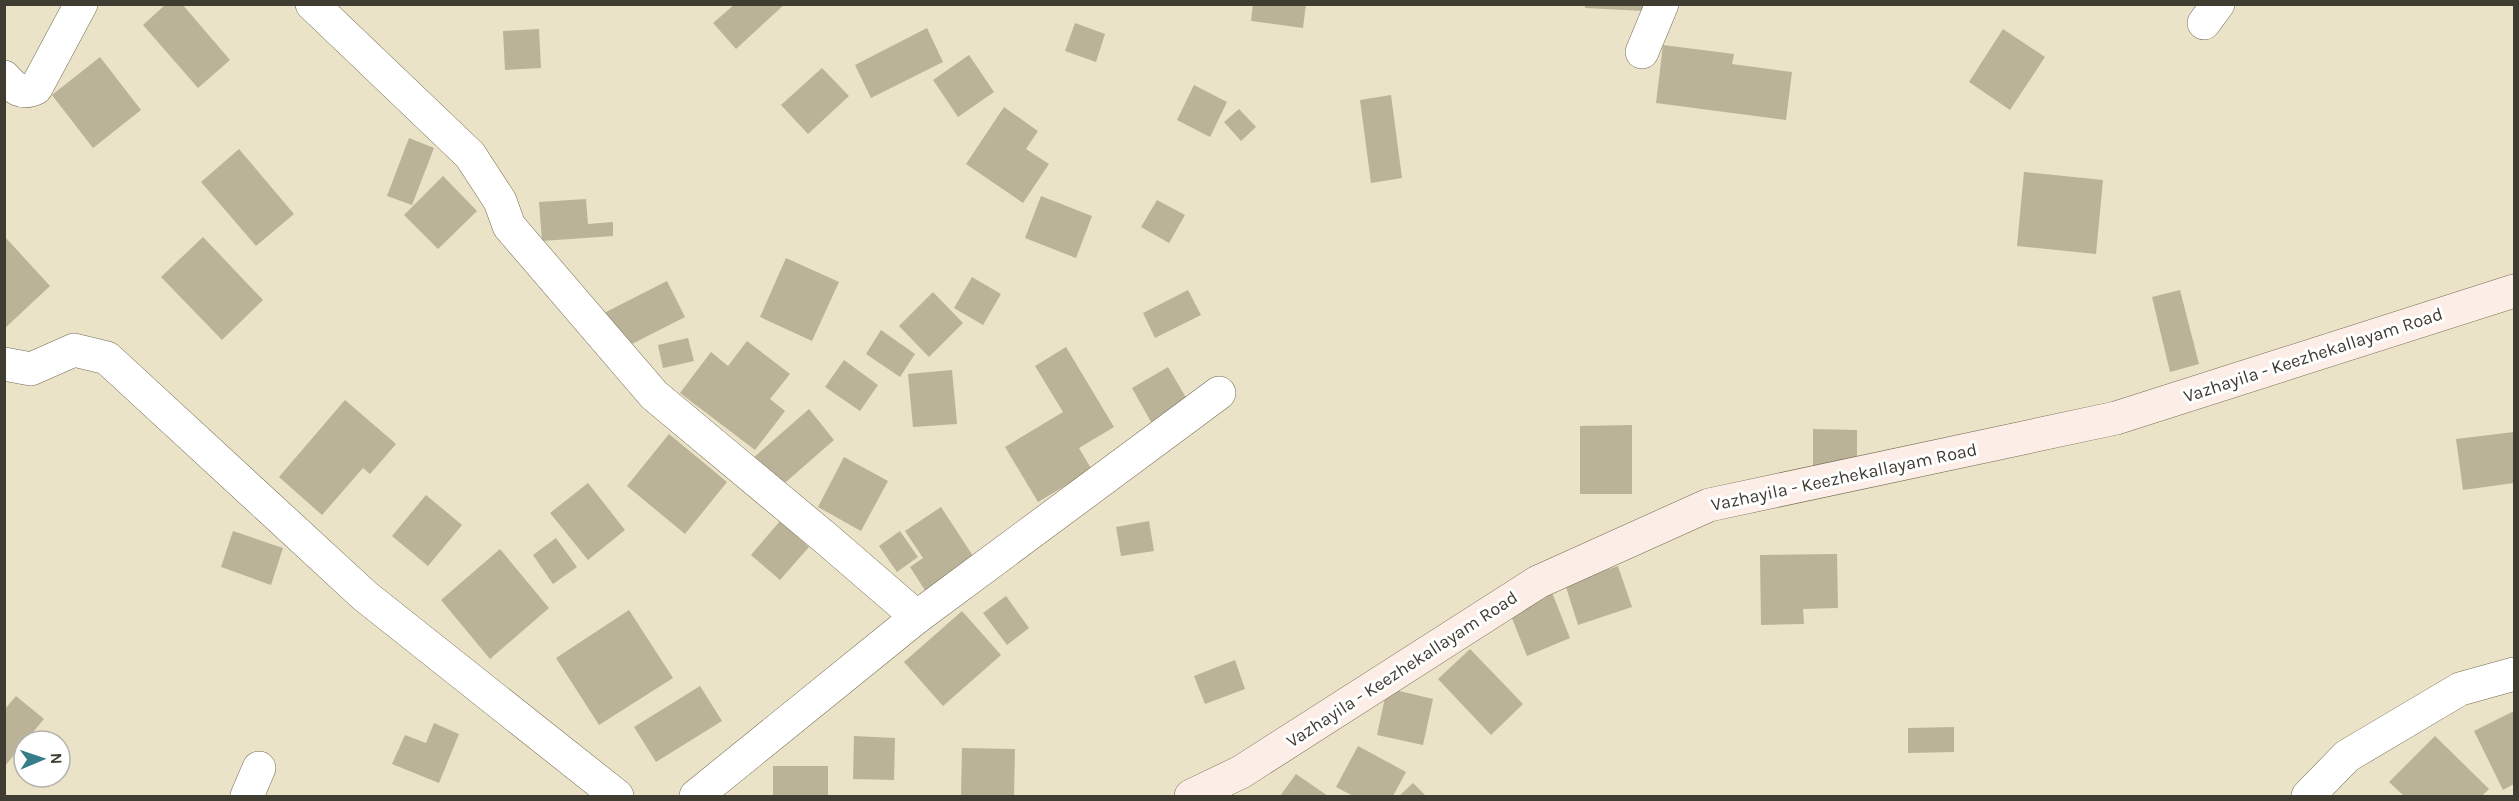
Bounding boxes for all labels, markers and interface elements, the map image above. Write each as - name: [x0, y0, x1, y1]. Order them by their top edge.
- street label: Vazhayila - Keezhekallayam Road: [2181, 303, 2445, 407]
- street label: Vazhayila - Keezhekallayam Road: [1709, 438, 1979, 516]
- street label: Vazhayila - Keezhekallayam Road: [1282, 586, 1522, 752]
- north arrow: [12, 729, 72, 789]
- text: N: [47, 752, 66, 765]

